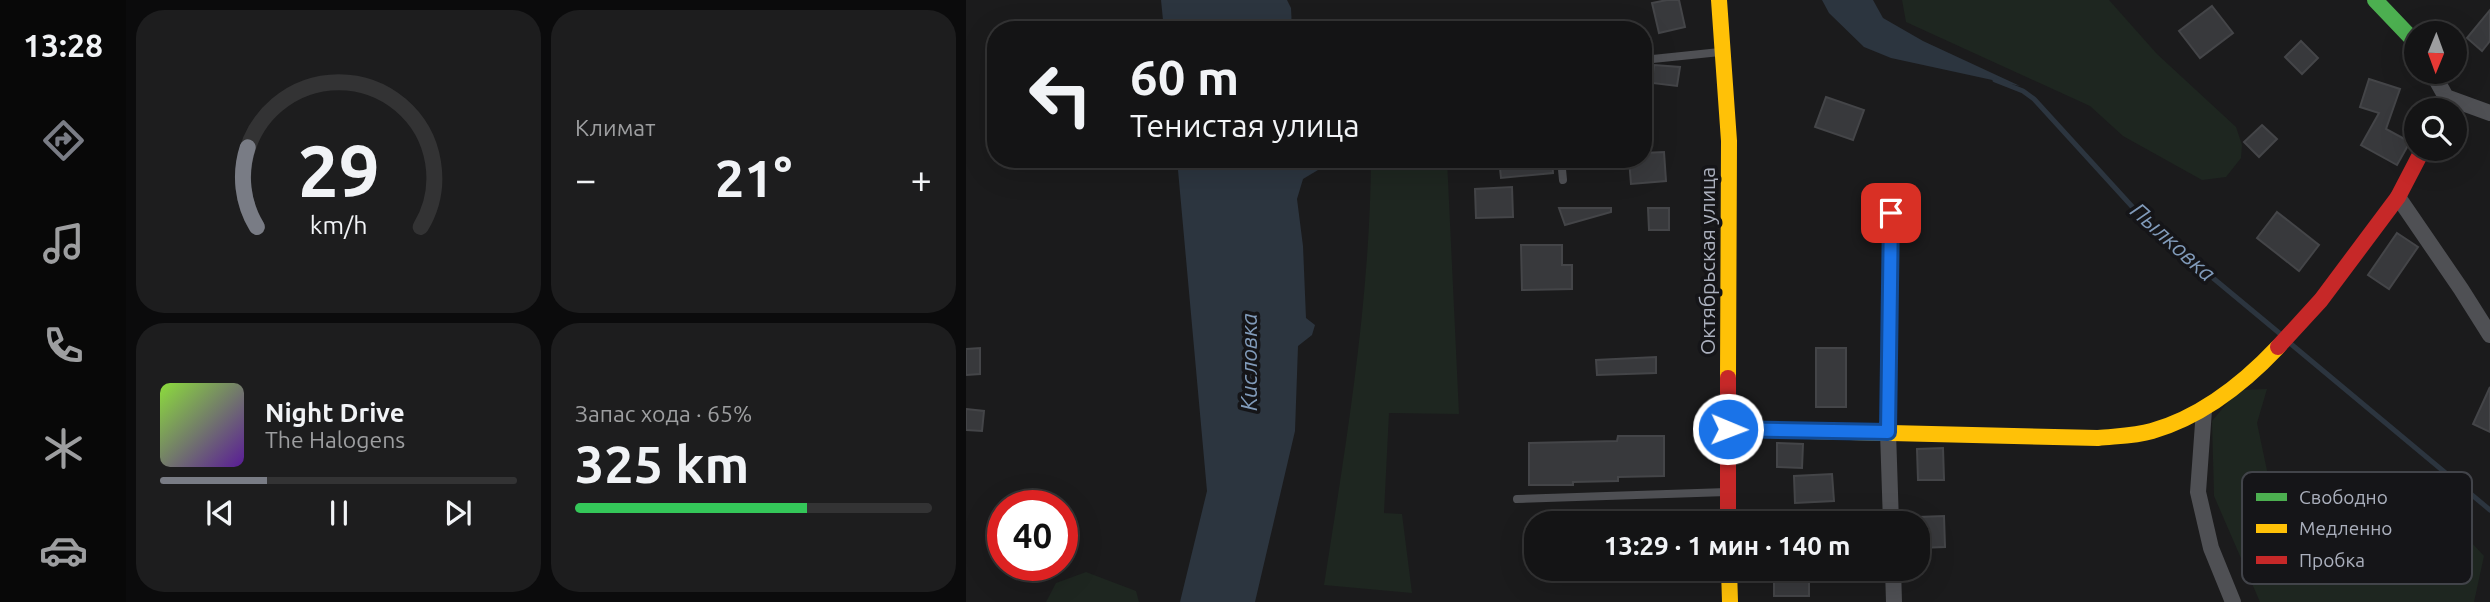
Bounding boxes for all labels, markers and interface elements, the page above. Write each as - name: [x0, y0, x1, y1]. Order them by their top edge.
- north arrow: [2404, 21, 2468, 84]
- map controls: [2404, 21, 2467, 161]
- text: 13:28: [23, 27, 103, 63]
- icon: left: [1015, 49, 1106, 140]
- text: 60 m: [1130, 49, 1239, 104]
- button: search: [2404, 98, 2467, 161]
- text: Тенистая улица: [1130, 107, 1360, 143]
- text: Климат: [575, 115, 655, 140]
- icon: directions: [39, 116, 88, 165]
- text: 29: [297, 130, 380, 212]
- text: 21°: [715, 149, 792, 207]
- text: −: [575, 158, 596, 200]
- text: +: [911, 158, 932, 200]
- street label: Октябрьская улица: [1695, 167, 1719, 355]
- pin: [1861, 183, 1921, 243]
- icon: arrive: [1872, 194, 1910, 232]
- water label: Пылковка: [2126, 197, 2221, 286]
- text: km/h: [310, 211, 367, 239]
- icon: music: [39, 219, 88, 268]
- water label: Кисловка: [1236, 313, 1261, 411]
- icon: phone: [39, 321, 88, 370]
- position arrow: [1691, 392, 1765, 466]
- text: Night Drive: [265, 398, 405, 427]
- text: Запас хода · 65%: [575, 401, 752, 426]
- icon: climate: [39, 424, 88, 473]
- text: The Halogens: [265, 427, 405, 452]
- text: 325 km: [575, 435, 749, 493]
- legend: [2242, 472, 2472, 584]
- text: Свободно: [2299, 486, 2388, 508]
- speed limit sign: 40: [987, 490, 1078, 581]
- icon: previous: [201, 494, 239, 532]
- icon: pause: [320, 494, 358, 532]
- icon: next: [439, 494, 477, 532]
- text: Медленно: [2299, 517, 2392, 539]
- icon: car: [39, 526, 88, 575]
- text: 13:29 · 1 мин · 140 m: [1604, 531, 1850, 560]
- text: Пробка: [2299, 549, 2365, 571]

